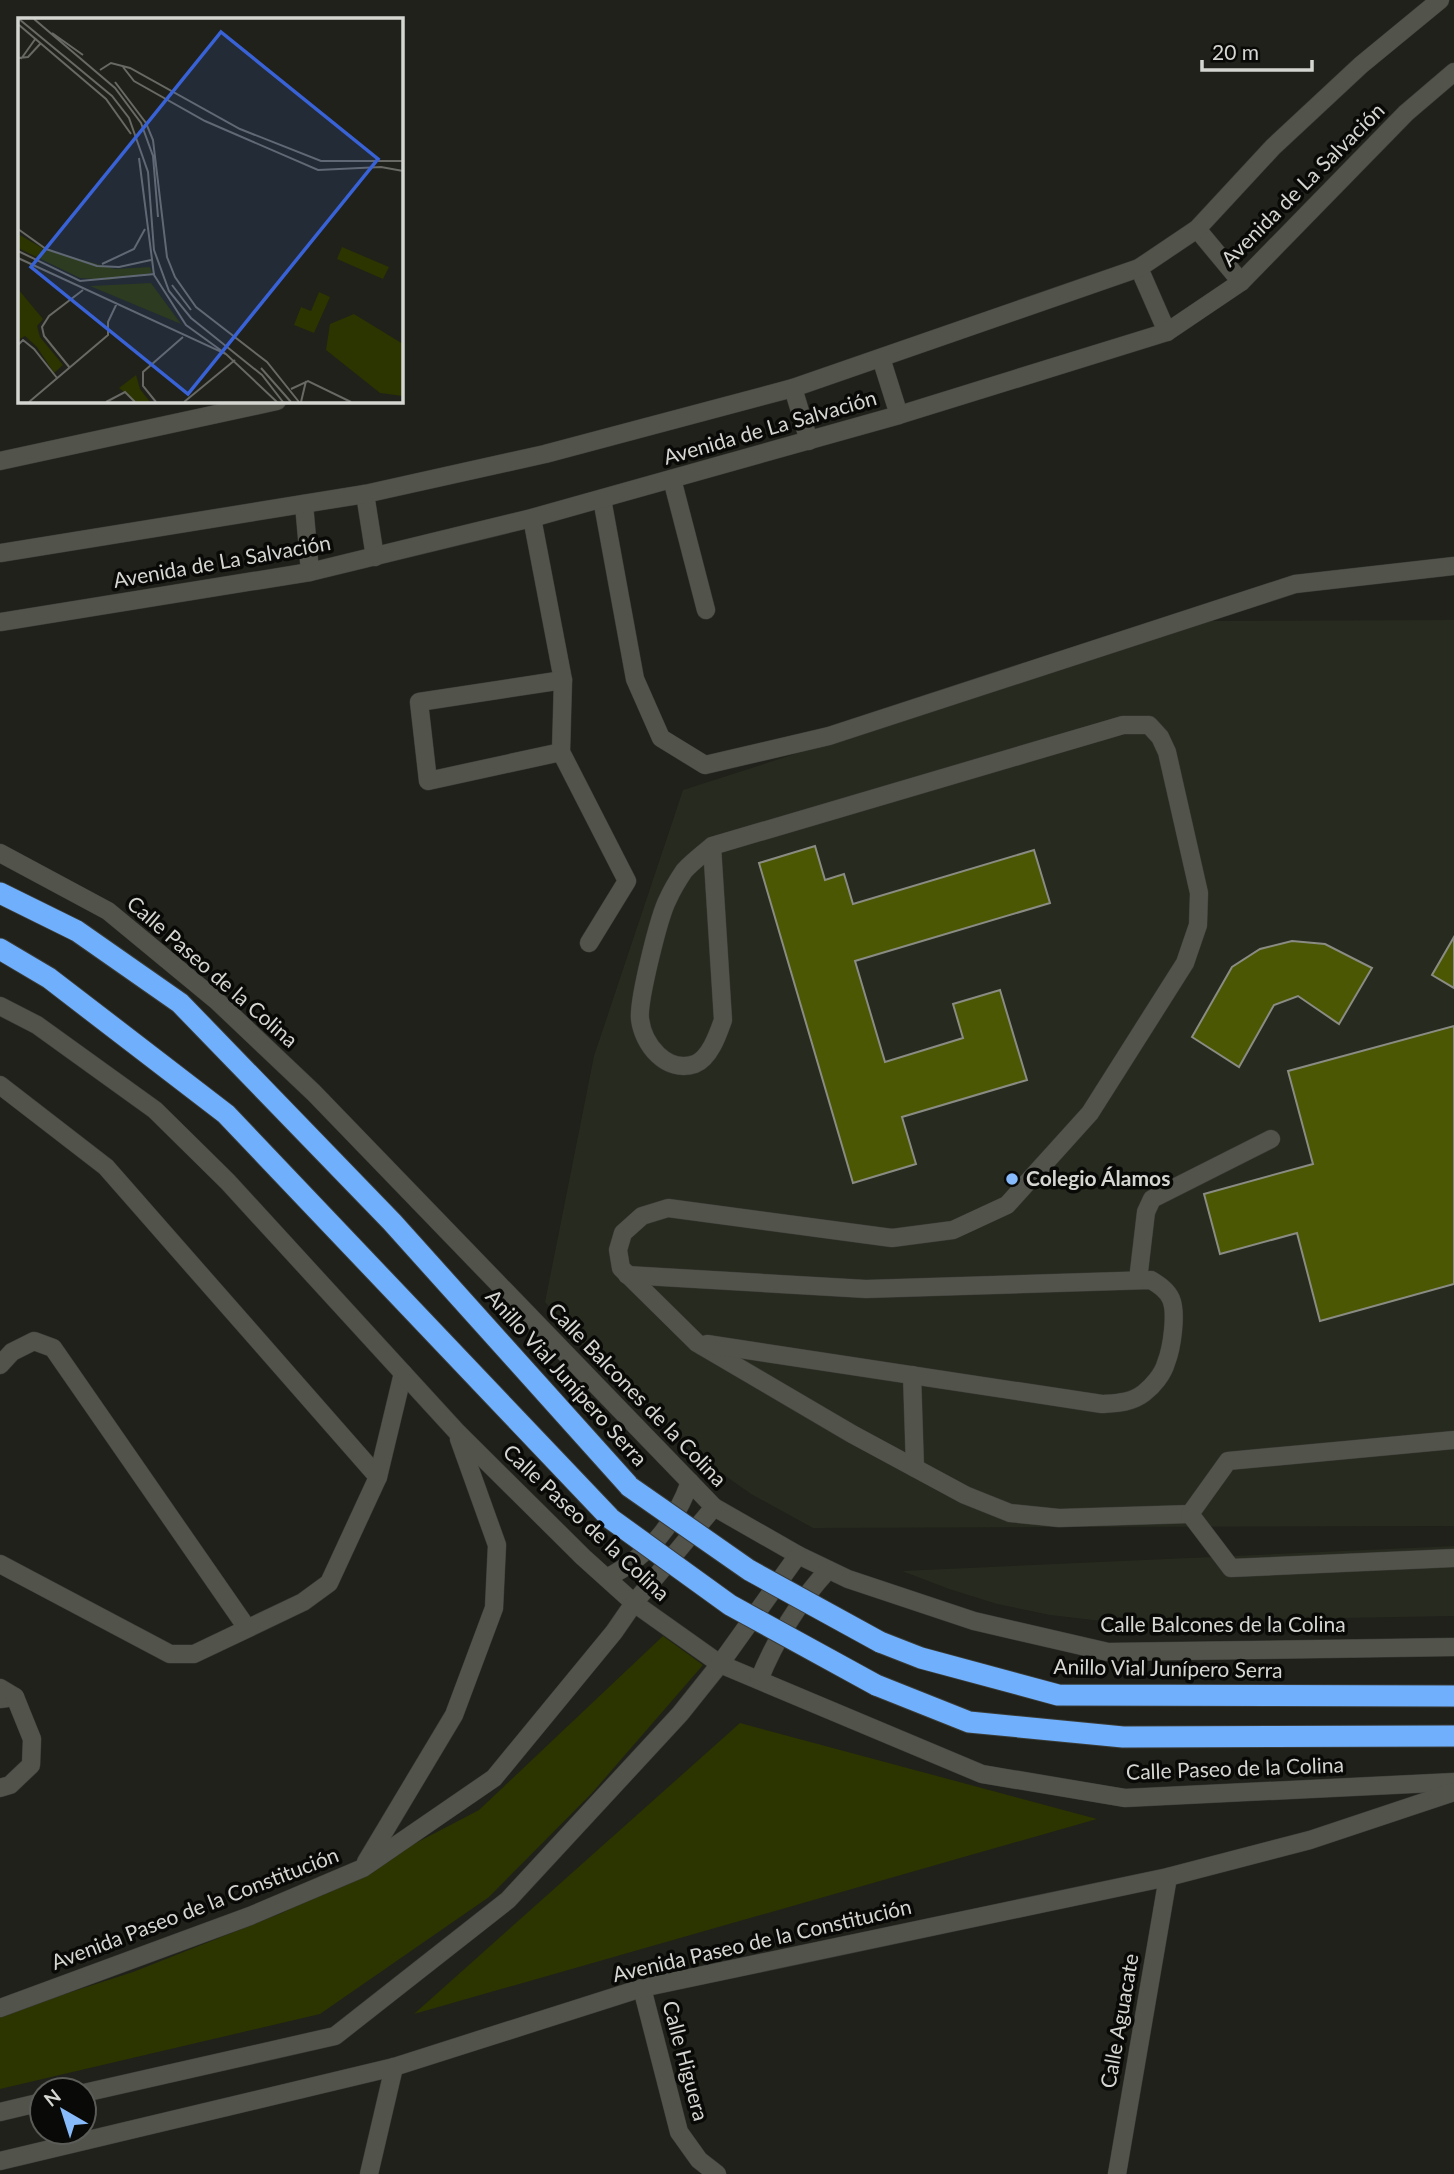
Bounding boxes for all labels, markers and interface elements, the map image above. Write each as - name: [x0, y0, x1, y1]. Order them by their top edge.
- inset map: [18, 18, 402, 402]
- scale bar: [1202, 28, 1312, 72]
- text: 20 m: [1212, 39, 1259, 64]
- street label: Avenida de La Salvación: [1215, 97, 1389, 271]
- street label: Avenida de La Salvación: [660, 384, 879, 469]
- street label: Avenida de La Salvación: [111, 529, 333, 592]
- street label: Calle Paseo de la Colina: [123, 890, 303, 1052]
- place label: Colegio Álamos: [1026, 1165, 1170, 1190]
- marker: Colegio Álamos: [1004, 1171, 1020, 1187]
- street label: Anillo Vial Junípero Serra: [481, 1283, 653, 1471]
- street label: Calle Balcones de la Colina: [544, 1297, 732, 1491]
- street label: Calle Paseo de la Colina: [499, 1438, 675, 1605]
- street label: Calle Balcones de la Colina: [1100, 1611, 1346, 1636]
- street label: Anillo Vial Junípero Serra: [1053, 1653, 1283, 1682]
- street label: Calle Paseo de la Colina: [1126, 1751, 1344, 1784]
- street label: Avenida Paseo de la Constitución: [47, 1841, 342, 1974]
- street label: Avenida Paseo de la Constitución: [610, 1893, 914, 1986]
- street label: Calle Aguacate: [1094, 1951, 1143, 2090]
- street label: Calle Higuera: [658, 1998, 714, 2123]
- north arrow: [28, 2076, 98, 2146]
- text: N: [39, 2084, 65, 2111]

